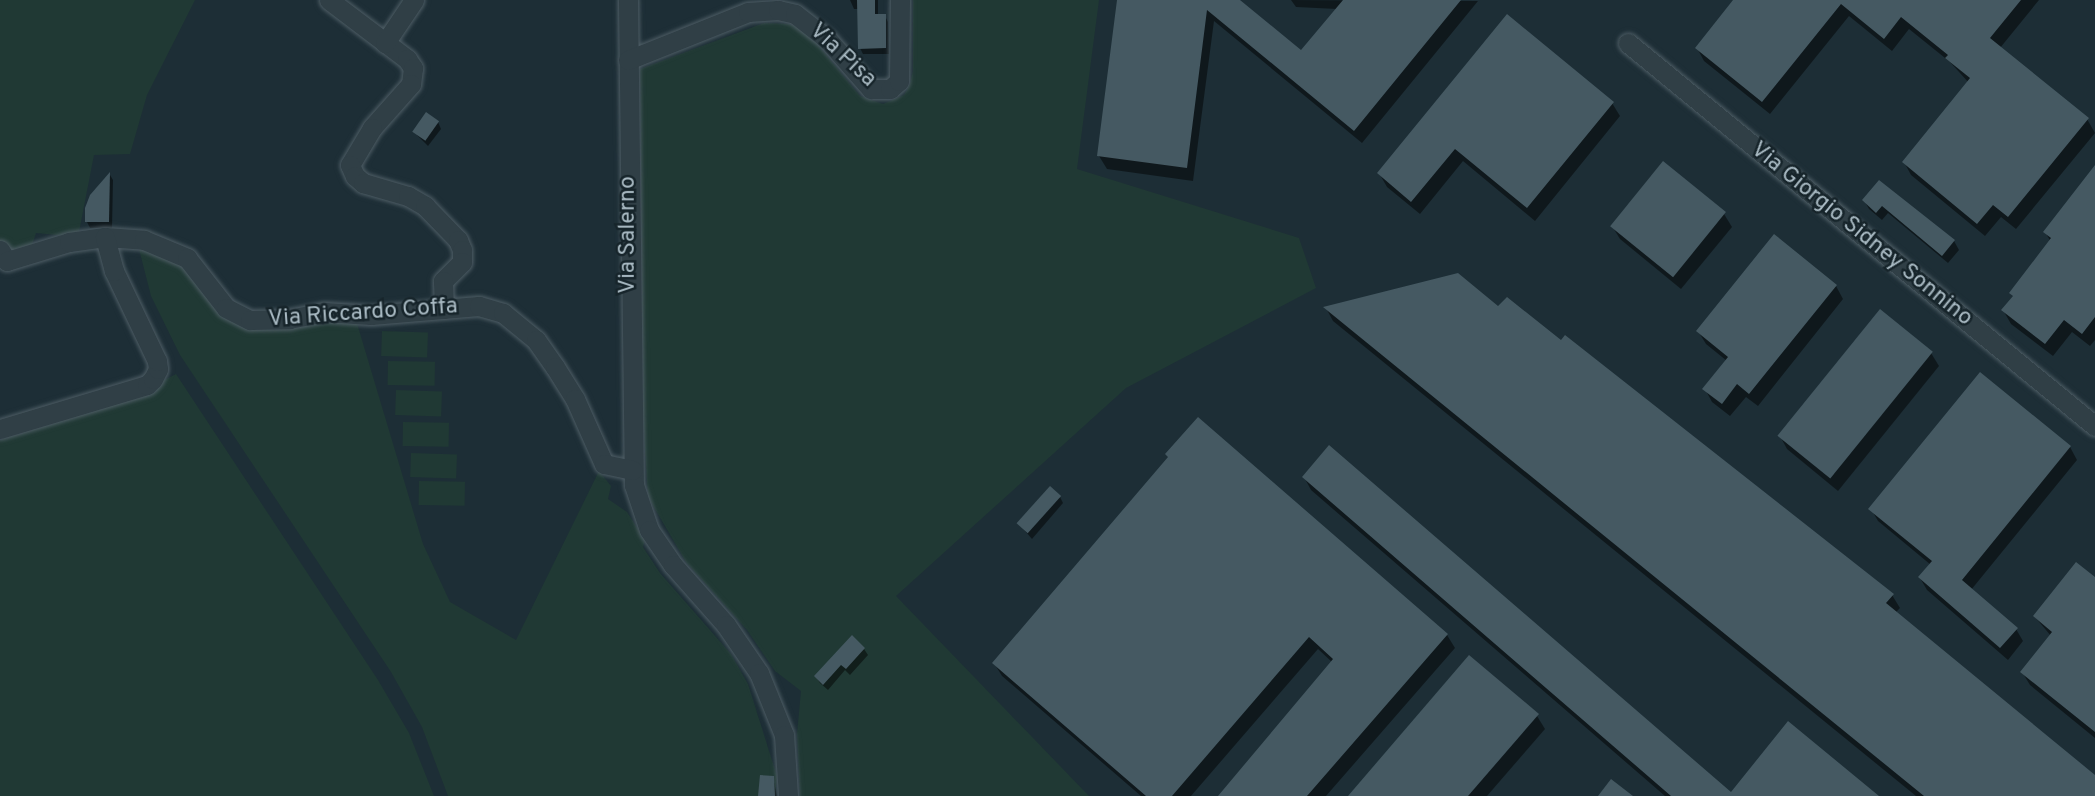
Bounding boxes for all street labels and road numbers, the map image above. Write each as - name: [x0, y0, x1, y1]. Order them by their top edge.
- street label: Via Pisa: [803, 18, 881, 94]
- street label: Via Giorgio Sidney Sonnino: [1744, 137, 1978, 333]
- street label: Via Salerno: [615, 176, 643, 294]
- street label: Via Riccardo Coffa: [267, 294, 459, 334]

